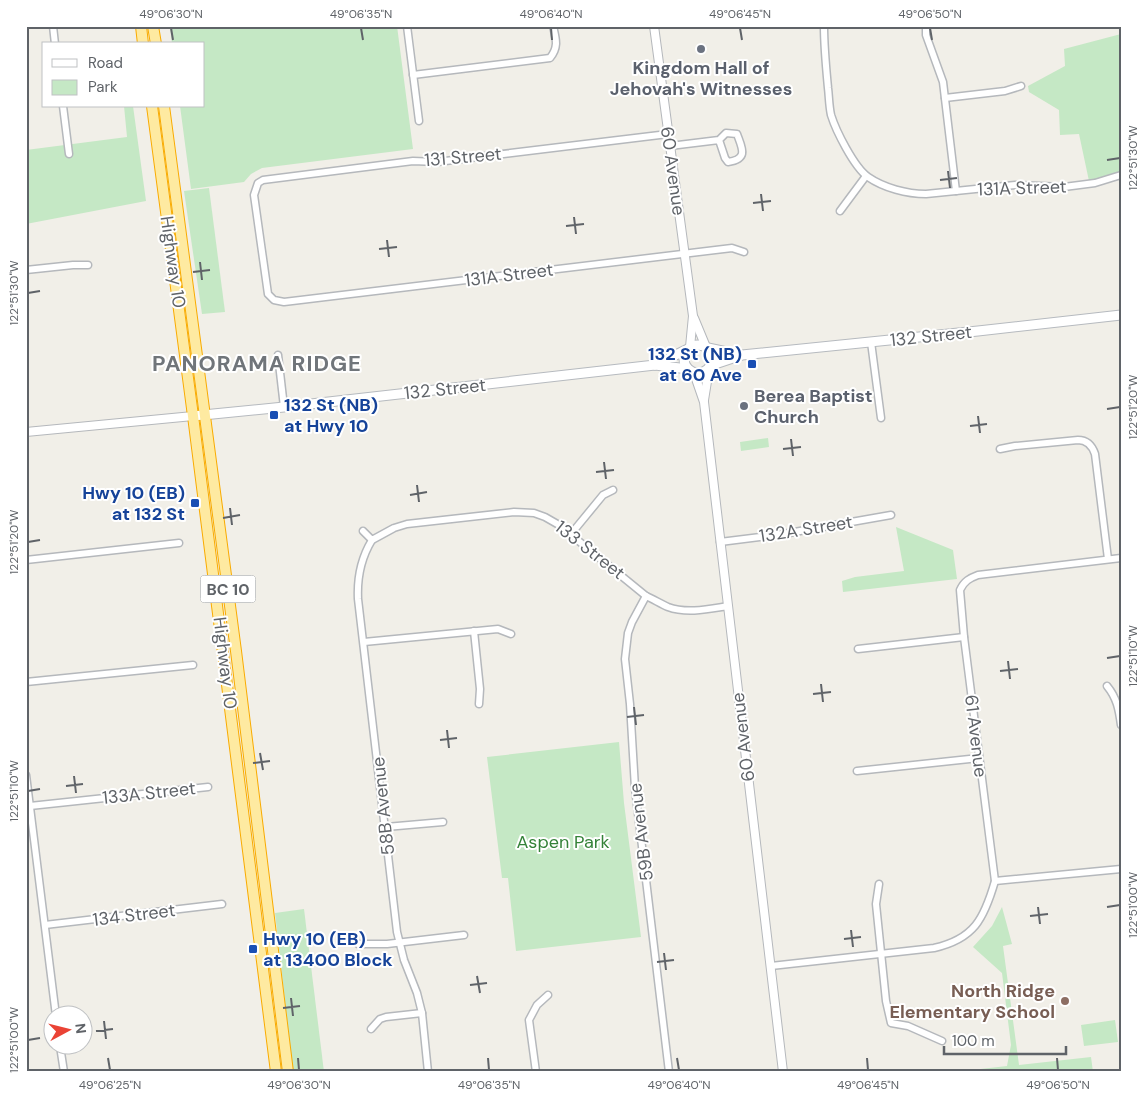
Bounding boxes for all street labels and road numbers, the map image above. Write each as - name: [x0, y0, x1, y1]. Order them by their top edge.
- street label: 60 Avenue: [655, 125, 691, 217]
- street label: 131 Street: [423, 142, 503, 172]
- street label: 131A Street: [977, 174, 1067, 202]
- street label: Highway 10: [155, 214, 191, 310]
- street label: 131A Street: [463, 258, 555, 292]
- street label: 132 Street: [889, 320, 973, 352]
- street label: 132 Street: [403, 373, 487, 405]
- street label: 132A Street: [758, 510, 854, 548]
- street label: 133 Street: [550, 515, 630, 585]
- road number: BC 10: [200, 576, 256, 602]
- street label: Highway 10: [207, 616, 243, 710]
- street label: 60 Avenue: [726, 691, 760, 783]
- street label: 61 Avenue: [959, 693, 993, 779]
- street label: 58B Avenue: [366, 756, 400, 856]
- street label: 133A Street: [101, 776, 197, 810]
- street label: 59B Avenue: [623, 782, 659, 882]
- street label: 134 Street: [91, 898, 177, 932]

